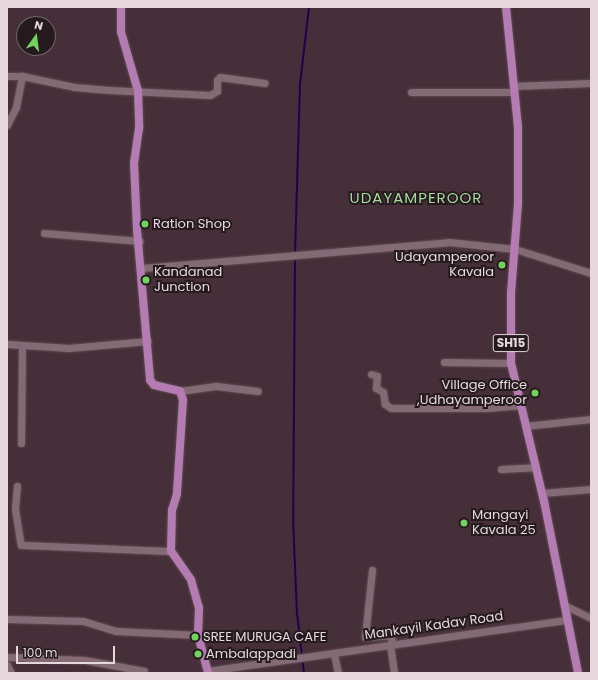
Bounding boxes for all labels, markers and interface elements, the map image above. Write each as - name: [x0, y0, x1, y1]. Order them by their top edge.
- north arrow: [16, 16, 56, 56]
- text: N: [33, 17, 45, 34]
- district label: UDAYAMPEROOR: [350, 189, 482, 207]
- place label: Ration Shop: [153, 216, 231, 232]
- marker: Ration Shop: [140, 219, 150, 229]
- place label: Udayamperoor Kavala: [395, 250, 494, 281]
- marker: Udayamperoor Kavala: [497, 260, 507, 270]
- place label: Kandanad Junction: [154, 265, 222, 296]
- marker: Kandanad Junction: [141, 275, 151, 285]
- road number: SH15: [492, 333, 530, 353]
- place label: Village Office ,Udhayamperoor: [417, 378, 527, 409]
- marker: Village Office ,Udhayamperoor: [530, 388, 540, 398]
- place label: Mangayi Kavala 25: [472, 508, 536, 539]
- marker: Mangayi Kavala 25: [459, 518, 469, 528]
- street label: Mankayil Kadav Road: [364, 609, 504, 643]
- place label: SREE MURUGA CAFE: [203, 629, 326, 645]
- marker: SREE MURUGA CAFE: [190, 632, 200, 642]
- scale bar: [18, 638, 117, 664]
- text: 100 m: [23, 644, 57, 661]
- place label: Ambalappadi: [206, 646, 296, 662]
- marker: Ambalappadi: [193, 649, 203, 659]

